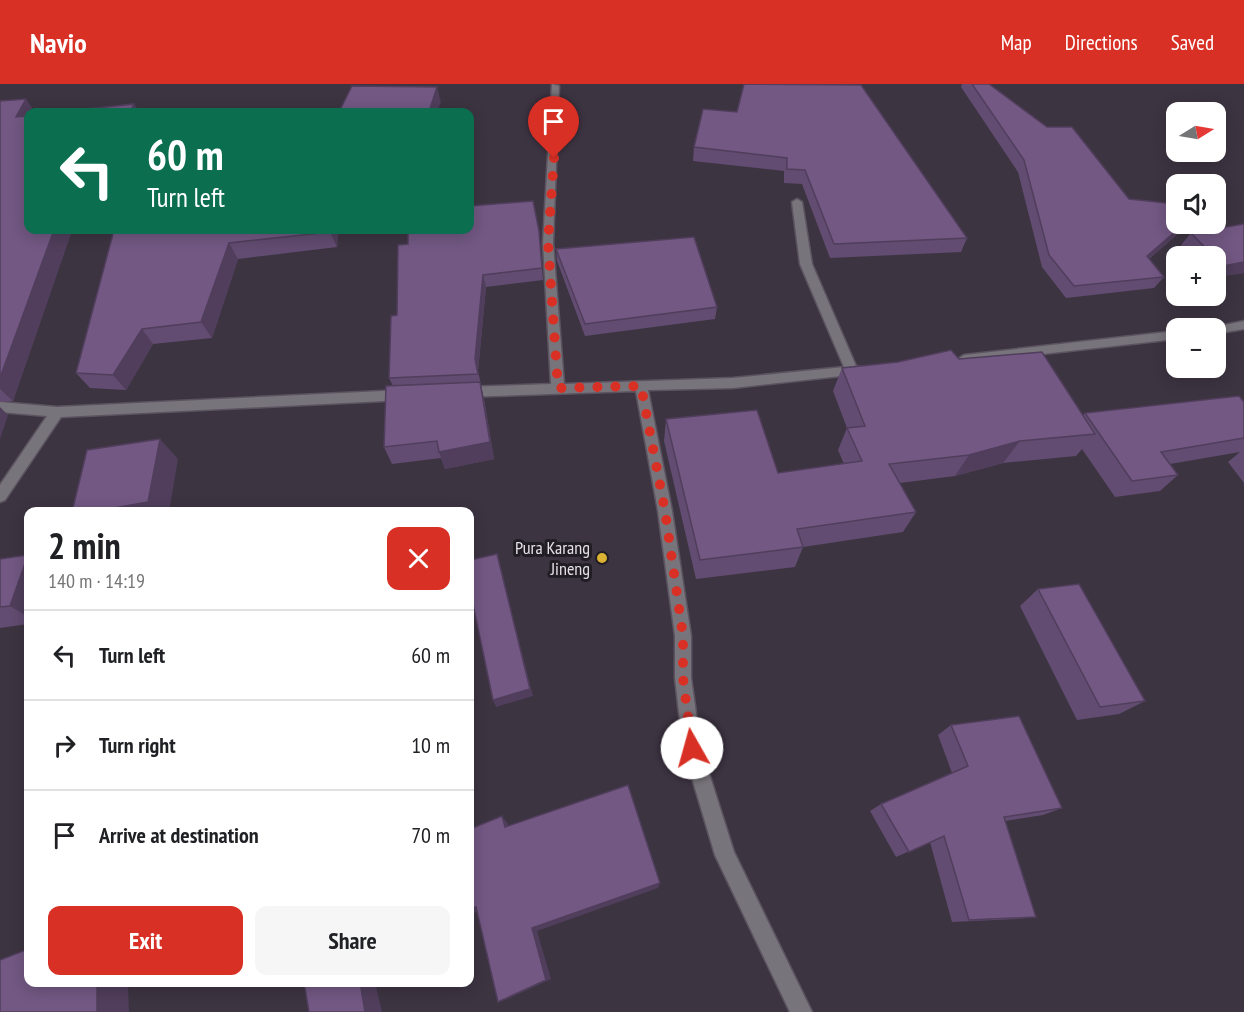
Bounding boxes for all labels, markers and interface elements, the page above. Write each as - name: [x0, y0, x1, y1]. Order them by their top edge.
- text: Navio: [30, 24, 87, 61]
- text: Map: [1001, 29, 1032, 56]
- text: Directions: [1065, 29, 1138, 56]
- text: Saved: [1171, 29, 1214, 56]
- pin: [528, 96, 579, 158]
- north arrow: [1166, 102, 1226, 162]
- map controls: [1166, 102, 1226, 378]
- icon: arrive: [537, 105, 570, 138]
- text: 60 m: [147, 127, 224, 182]
- icon: left: [48, 132, 126, 210]
- button: sound: [1166, 174, 1226, 234]
- text: Turn left: [147, 180, 225, 214]
- button: +: [1166, 246, 1226, 306]
- button: −: [1166, 318, 1226, 378]
- text: 2 min: [48, 522, 121, 569]
- button: close: [387, 527, 450, 590]
- place label: Pura Karang Jineng: [515, 536, 590, 580]
- marker: Pura Karang Jineng: [595, 551, 609, 565]
- text: 140 m · 14:19: [48, 568, 145, 594]
- icon: left: [48, 639, 81, 672]
- text: Turn left: [99, 641, 165, 669]
- text: 60 m: [411, 641, 450, 669]
- position arrow: [660, 716, 724, 780]
- icon: right: [48, 729, 81, 762]
- text: Turn right: [99, 731, 176, 759]
- text: 10 m: [411, 731, 450, 759]
- icon: arrive: [48, 819, 81, 852]
- text: Arrive at destination: [99, 821, 259, 849]
- text: 70 m: [411, 821, 450, 849]
- button: Exit: [48, 906, 243, 975]
- button: Share: [255, 906, 450, 975]

